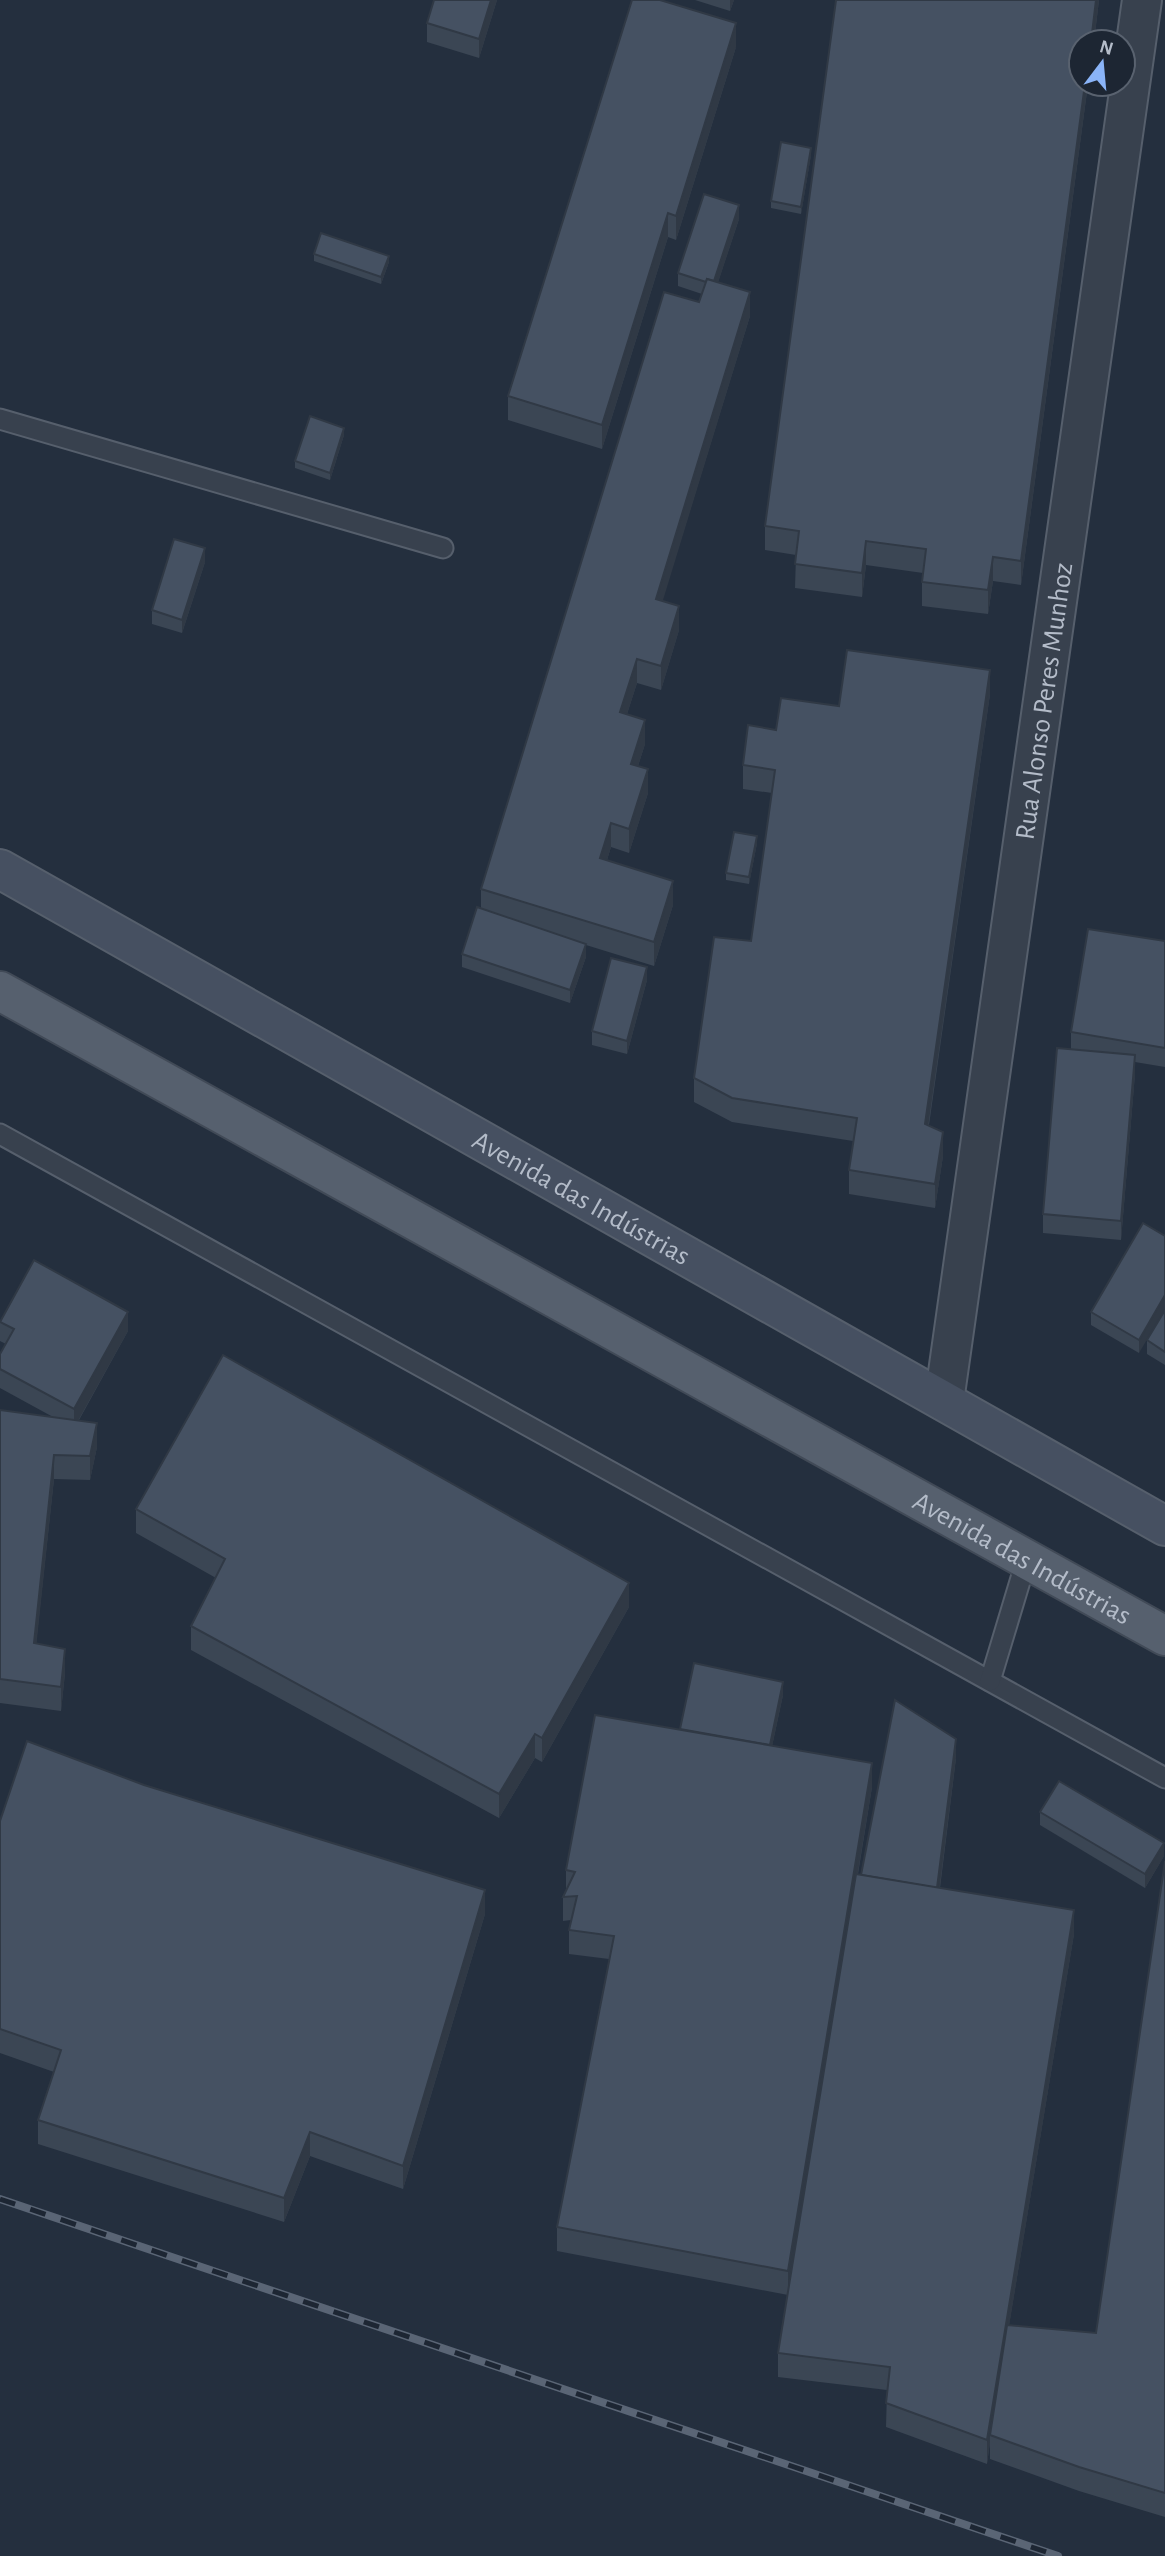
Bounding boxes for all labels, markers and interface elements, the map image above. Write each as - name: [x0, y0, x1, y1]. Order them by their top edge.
- north arrow: [1067, 28, 1137, 98]
- text: N: [1097, 37, 1115, 59]
- street label: Rua Alonso Peres Munhoz: [1012, 561, 1078, 842]
- street label: Avenida das Indústrias: [467, 1127, 694, 1271]
- street label: Avenida das Indústrias: [908, 1487, 1136, 1630]

